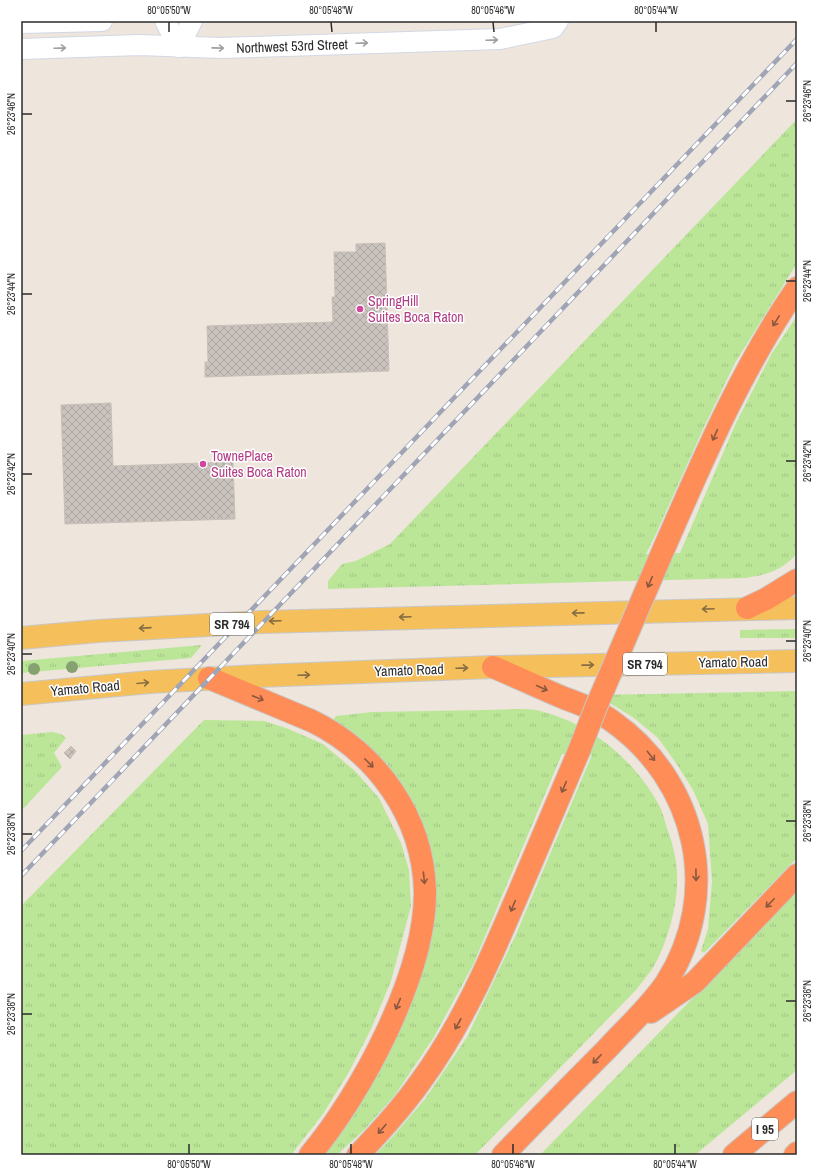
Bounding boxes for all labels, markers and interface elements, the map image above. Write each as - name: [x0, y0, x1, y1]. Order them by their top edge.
- text: 80°05'50"W: [147, 4, 191, 17]
- text: 80°05'48"W: [309, 4, 353, 17]
- text: 80°05'46"W: [471, 4, 515, 17]
- text: 80°05'44"W: [634, 4, 678, 17]
- street label: Northwest 53rd Street: [236, 35, 348, 57]
- one-way arrow: [485, 36, 498, 43]
- one-way arrow: [355, 40, 368, 47]
- one-way arrow: [53, 44, 66, 51]
- one-way arrow: [211, 44, 224, 51]
- text: 26°23'46"N: [801, 80, 814, 122]
- text: 26°23'46"N: [5, 93, 18, 135]
- text: 26°23'44"N: [801, 260, 814, 302]
- text: 26°23'44"N: [5, 273, 18, 315]
- place label: SpringHill Suites Boca Raton: [368, 292, 464, 326]
- marker: SpringHill Suites Boca Raton: [355, 304, 365, 314]
- one-way arrow: [772, 315, 780, 327]
- one-way arrow: [710, 429, 718, 441]
- text: 26°23'42"N: [801, 440, 814, 482]
- place label: TownePlace Suites Boca Raton: [211, 447, 307, 481]
- text: 26°23'42"N: [5, 453, 18, 495]
- marker: TownePlace Suites Boca Raton: [198, 459, 208, 469]
- one-way arrow: [645, 575, 653, 587]
- one-way arrow: [702, 605, 715, 613]
- one-way arrow: [572, 609, 585, 616]
- road number: SR 794: [210, 613, 254, 635]
- one-way arrow: [399, 613, 412, 621]
- one-way arrow: [269, 618, 282, 625]
- text: 26°23'40"N: [801, 620, 814, 662]
- one-way arrow: [139, 625, 152, 632]
- text: 26°23'40"N: [5, 633, 18, 675]
- street label: Yamato Road: [698, 652, 768, 672]
- road number: SR 794: [623, 653, 667, 675]
- street label: Yamato Road: [374, 660, 444, 680]
- one-way arrow: [581, 661, 594, 669]
- one-way arrow: [455, 665, 468, 672]
- one-way arrow: [297, 671, 310, 679]
- street label: Yamato Road: [50, 676, 120, 700]
- one-way arrow: [136, 679, 149, 686]
- one-way arrow: [536, 685, 548, 692]
- one-way arrow: [251, 695, 263, 703]
- one-way arrow: [647, 750, 655, 761]
- one-way arrow: [364, 758, 374, 768]
- one-way arrow: [559, 780, 567, 792]
- text: 26°23'38"N: [801, 800, 814, 842]
- text: 26°23'38"N: [5, 813, 18, 855]
- one-way arrow: [692, 868, 700, 881]
- one-way arrow: [420, 871, 427, 884]
- one-way arrow: [765, 898, 775, 908]
- one-way arrow: [509, 900, 516, 912]
- text: 26°23'36"N: [801, 980, 814, 1022]
- text: 26°23'36"N: [5, 993, 18, 1035]
- one-way arrow: [394, 997, 401, 1009]
- one-way arrow: [453, 1018, 461, 1030]
- one-way arrow: [592, 1054, 602, 1064]
- road number: I 95: [752, 1118, 778, 1140]
- one-way arrow: [377, 1124, 387, 1134]
- text: 80°05'50"W: [167, 1158, 211, 1171]
- text: 80°05'48"W: [329, 1158, 373, 1171]
- text: 80°05'46"W: [491, 1158, 535, 1171]
- text: 80°05'44"W: [653, 1158, 697, 1171]

